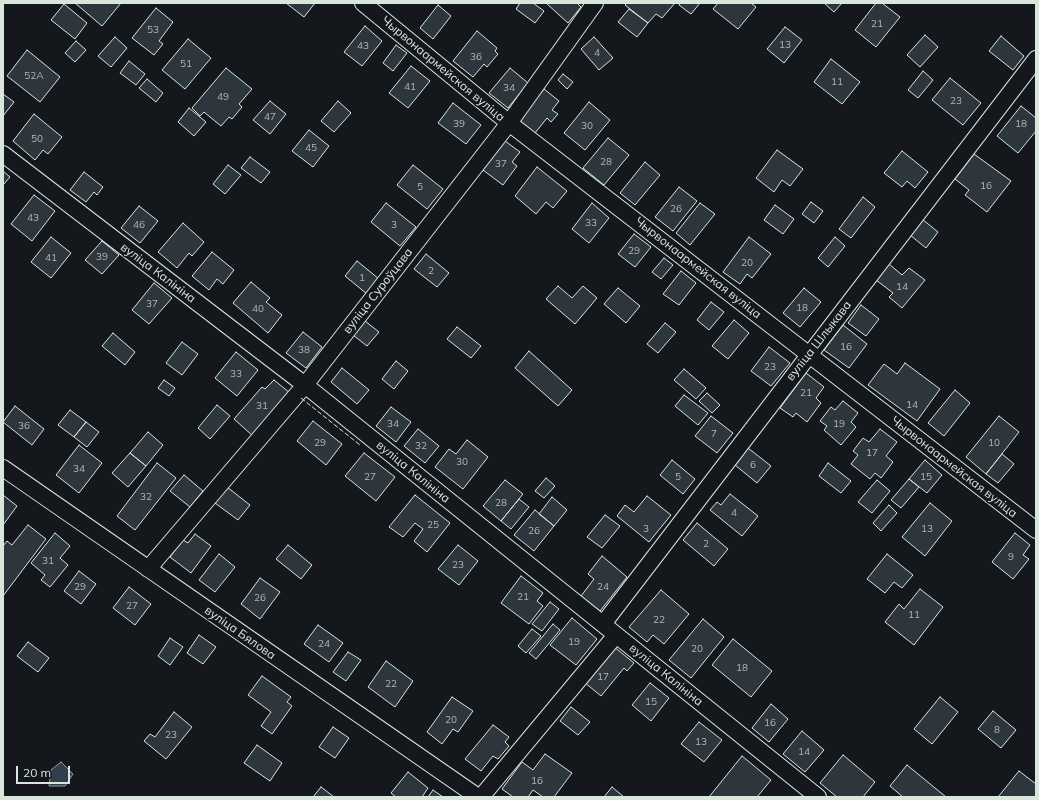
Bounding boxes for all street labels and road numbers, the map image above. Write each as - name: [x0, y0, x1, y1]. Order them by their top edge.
- street label: Чырвонаармейская вуліца: [379, 13, 507, 125]
- street label: Чырвонаармейская вуліца: [632, 214, 764, 322]
- street label: вуліца Калініна: [118, 240, 198, 306]
- street label: вуліца Суроўцава: [340, 245, 416, 337]
- street label: вуліца Шлыкава: [783, 298, 855, 384]
- street label: Чырвонаармейская вуліца: [888, 413, 1020, 521]
- street label: вуліца Калініна: [373, 438, 453, 506]
- street label: вуліца Бялова: [202, 603, 278, 663]
- street label: вуліца Калініна: [626, 641, 706, 709]

